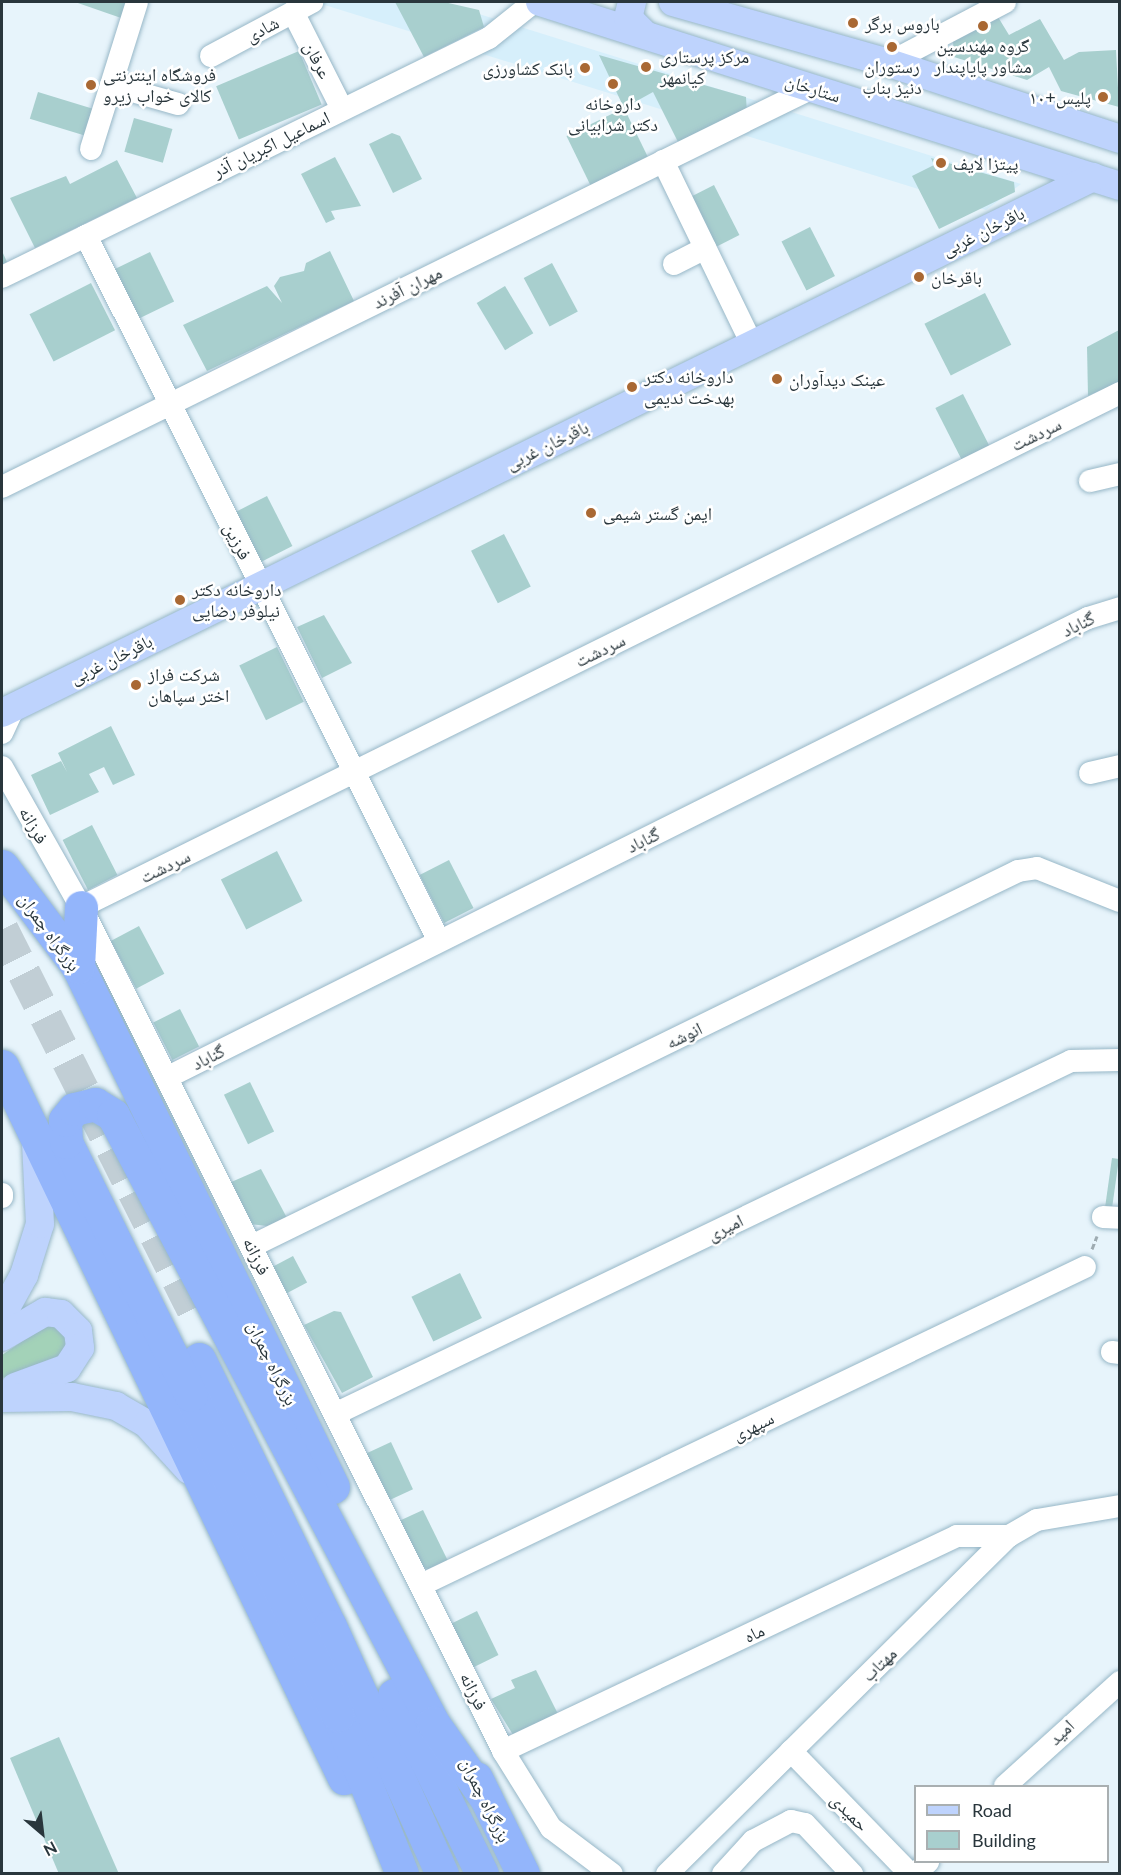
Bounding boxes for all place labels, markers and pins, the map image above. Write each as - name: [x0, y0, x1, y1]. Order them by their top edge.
- place label: باروس برگر: [865, 12, 940, 34]
- marker: باروس برگر: [846, 16, 860, 30]
- marker: گروه مهندسین مشاور پایاپندار: [976, 19, 990, 33]
- place label: گروه مهندسین مشاور پایاپندار: [934, 35, 1032, 78]
- marker: رستوران دنیز بناب: [885, 40, 899, 54]
- place label: مرکز پرستاری کیانمهر: [660, 46, 749, 88]
- place label: رستوران دنیز بناب: [862, 56, 922, 98]
- place label: بانک کشاورزی: [483, 57, 573, 79]
- marker: مرکز پرستاری کیانمهر: [637, 58, 655, 76]
- marker: بانک کشاورزی: [578, 61, 592, 75]
- place label: فروشگاه اینترنتی کالای خواب زیرو: [103, 64, 216, 106]
- marker: داروخانه دکتر شرابیانی: [606, 77, 620, 91]
- marker: فروشگاه اینترنتی کالای خواب زیرو: [84, 78, 98, 92]
- place label: پلیس+۱۰: [1029, 86, 1091, 108]
- marker: پلیس+۱۰: [1096, 90, 1110, 104]
- place label: داروخانه دکتر شرابیانی: [568, 93, 658, 136]
- place label: پیتزا لایف: [953, 152, 1019, 174]
- marker: پیتزا لایف: [934, 156, 948, 170]
- place label: باقرخان: [931, 266, 982, 288]
- marker: باقرخان: [912, 270, 926, 284]
- place label: داروخانه دکتر بهدخت ندیمی: [644, 366, 735, 409]
- place label: عینک دیدآوران: [789, 368, 885, 390]
- marker: عینک دیدآوران: [770, 372, 784, 386]
- marker: داروخانه دکتر بهدخت ندیمی: [625, 380, 639, 394]
- place label: ایمن گستر شیمی: [603, 502, 712, 524]
- marker: ایمن گستر شیمی: [584, 506, 598, 520]
- place label: داروخانه دکتر نیلوفر رضایی: [192, 579, 281, 622]
- marker: داروخانه دکتر نیلوفر رضایی: [173, 593, 187, 607]
- place label: شرکت فراز اختر سپاهان: [148, 664, 229, 706]
- marker: شرکت فراز اختر سپاهان: [129, 678, 143, 692]

